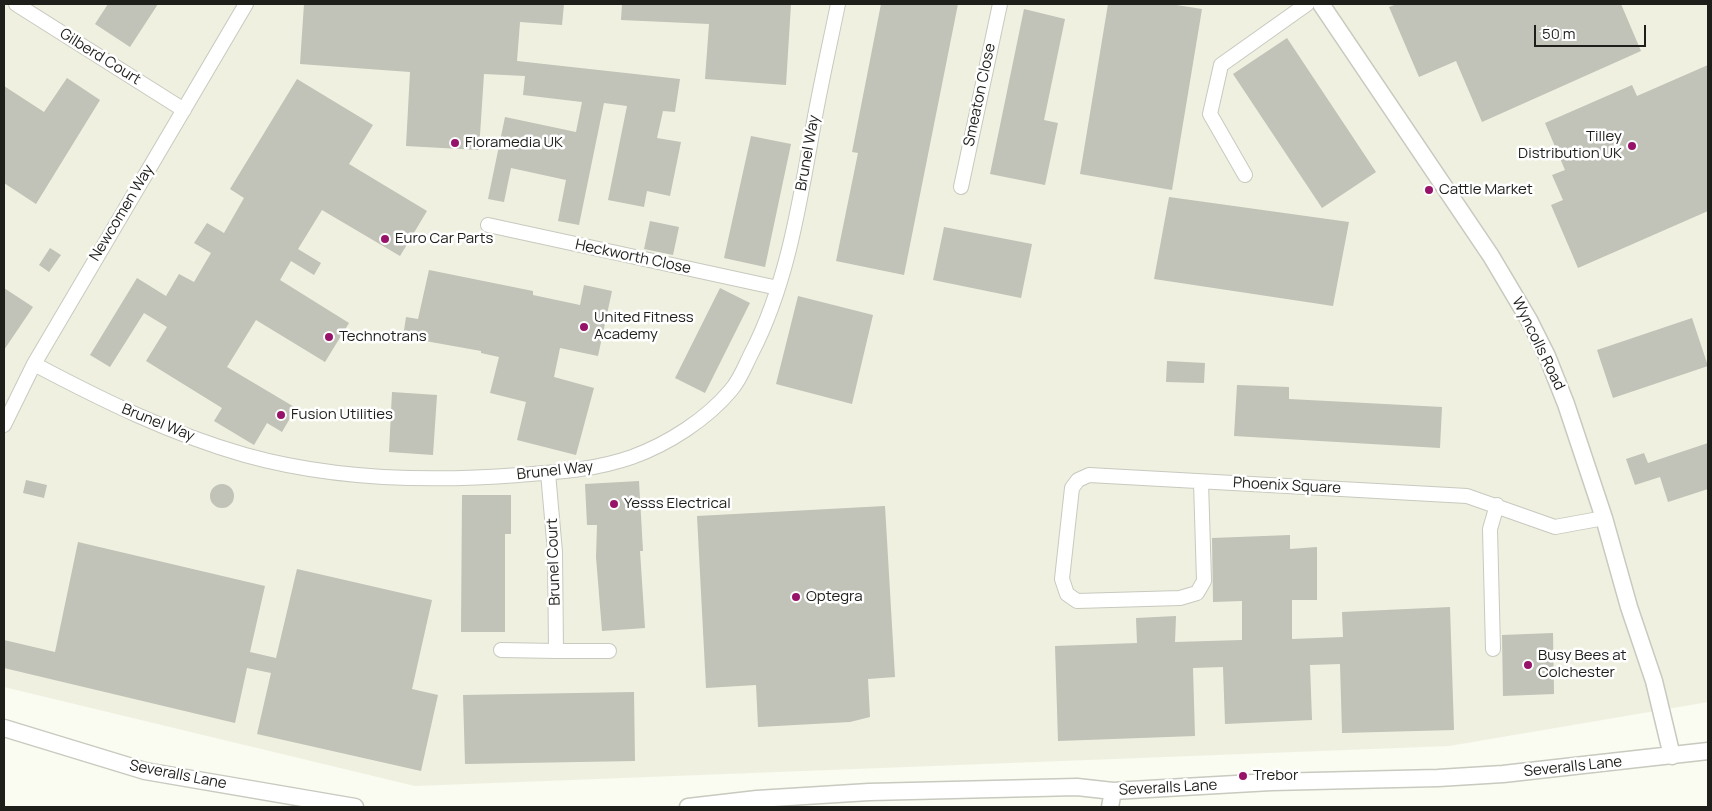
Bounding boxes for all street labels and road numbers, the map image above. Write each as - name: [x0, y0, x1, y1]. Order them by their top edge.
- street label: Gilberd Court: [56, 25, 144, 89]
- street label: Smeaton Close: [960, 42, 1000, 148]
- street label: Brunel Way: [792, 114, 824, 192]
- street label: Newcomen Way: [86, 162, 158, 264]
- street label: Heckworth Close: [573, 236, 693, 278]
- street label: Wyncolls Road: [1508, 295, 1568, 393]
- street label: Brunel Way: [119, 400, 197, 446]
- street label: Brunel Way: [516, 458, 594, 484]
- street label: Phoenix Square: [1233, 474, 1341, 498]
- street label: Brunel Court: [543, 518, 565, 606]
- street label: Severalls Lane: [1523, 753, 1623, 781]
- street label: Severalls Lane: [128, 757, 228, 793]
- street label: Severalls Lane: [1118, 776, 1218, 800]

